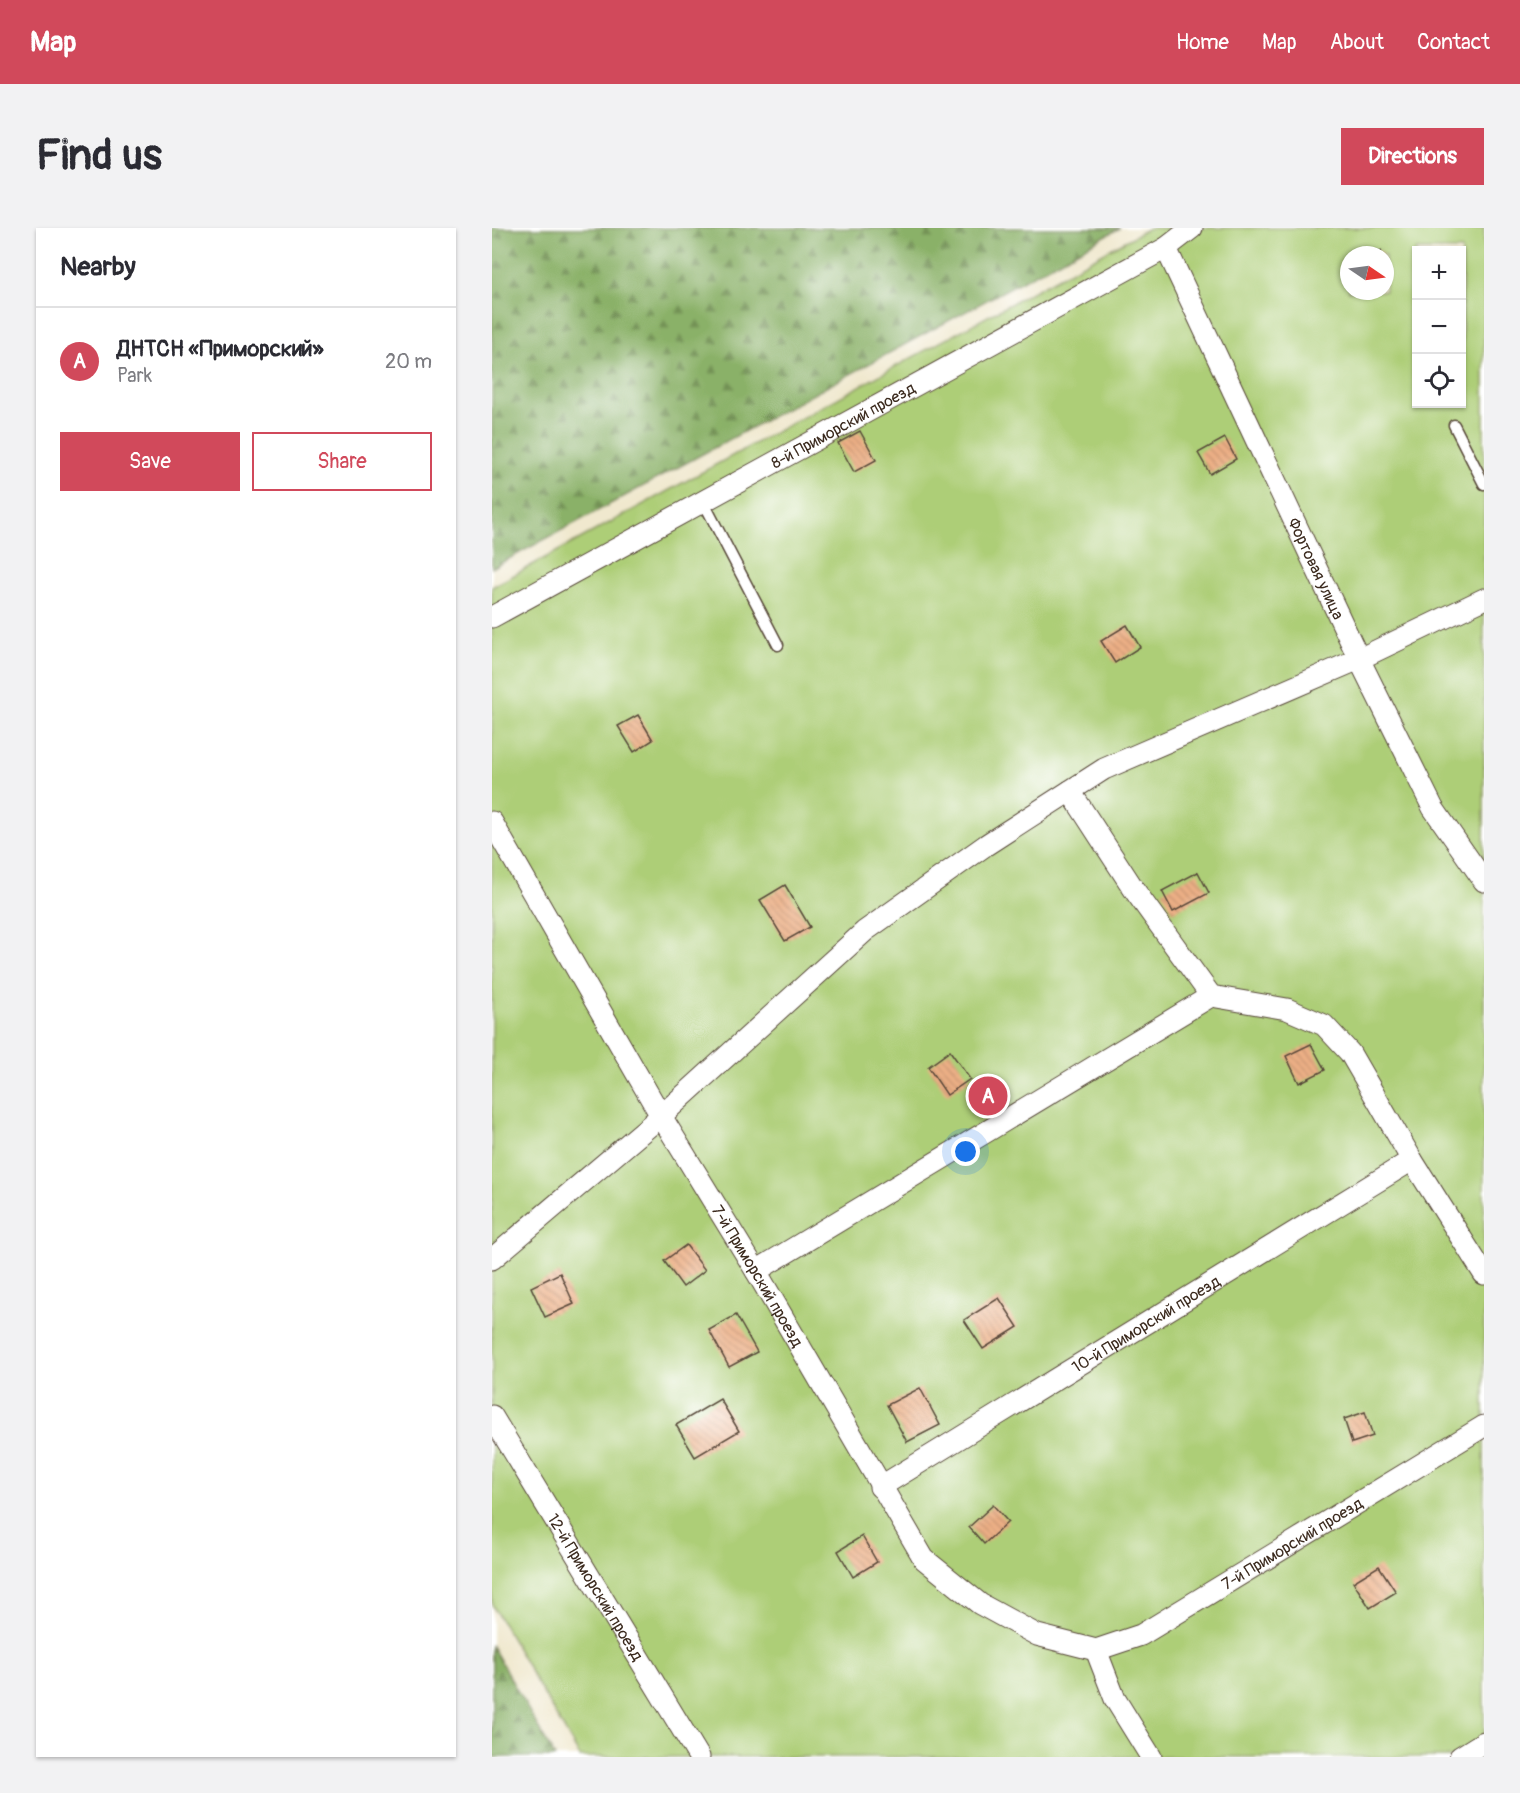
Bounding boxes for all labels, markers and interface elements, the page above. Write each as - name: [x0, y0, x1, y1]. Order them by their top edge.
- text: Map: [30, 25, 76, 60]
- text: Home: [1176, 29, 1229, 56]
- text: Map: [1262, 29, 1297, 56]
- text: About: [1330, 29, 1384, 56]
- text: Contact: [1417, 29, 1490, 56]
- button: Directions: [1341, 128, 1484, 185]
- text: Find us: [36, 130, 162, 182]
- north arrow: [1340, 246, 1394, 300]
- map controls: [1412, 246, 1466, 408]
- button: +: [1412, 246, 1466, 300]
- text: Nearby: [60, 251, 136, 283]
- button: −: [1412, 300, 1466, 354]
- text: ДНТСН «Приморский»: [117, 335, 324, 363]
- text: A: [73, 349, 86, 374]
- text: 20 m: [385, 349, 432, 374]
- button: locate: [1412, 354, 1466, 408]
- text: Park: [117, 363, 152, 388]
- street label: 8-й Приморский проезд: [768, 378, 919, 473]
- button: Save: [60, 432, 240, 491]
- button: Share: [252, 432, 432, 491]
- street label: Фортовая улица: [1283, 515, 1348, 623]
- pin: A: [968, 1074, 1008, 1118]
- your location: [951, 1137, 980, 1166]
- street label: 7-й Приморский проезд: [707, 1202, 807, 1351]
- street label: 10-й Приморский проезд: [1068, 1271, 1224, 1378]
- street label: 7-й Приморский проезд: [1218, 1493, 1367, 1595]
- street label: 12-й Приморский проезд: [543, 1510, 647, 1665]

